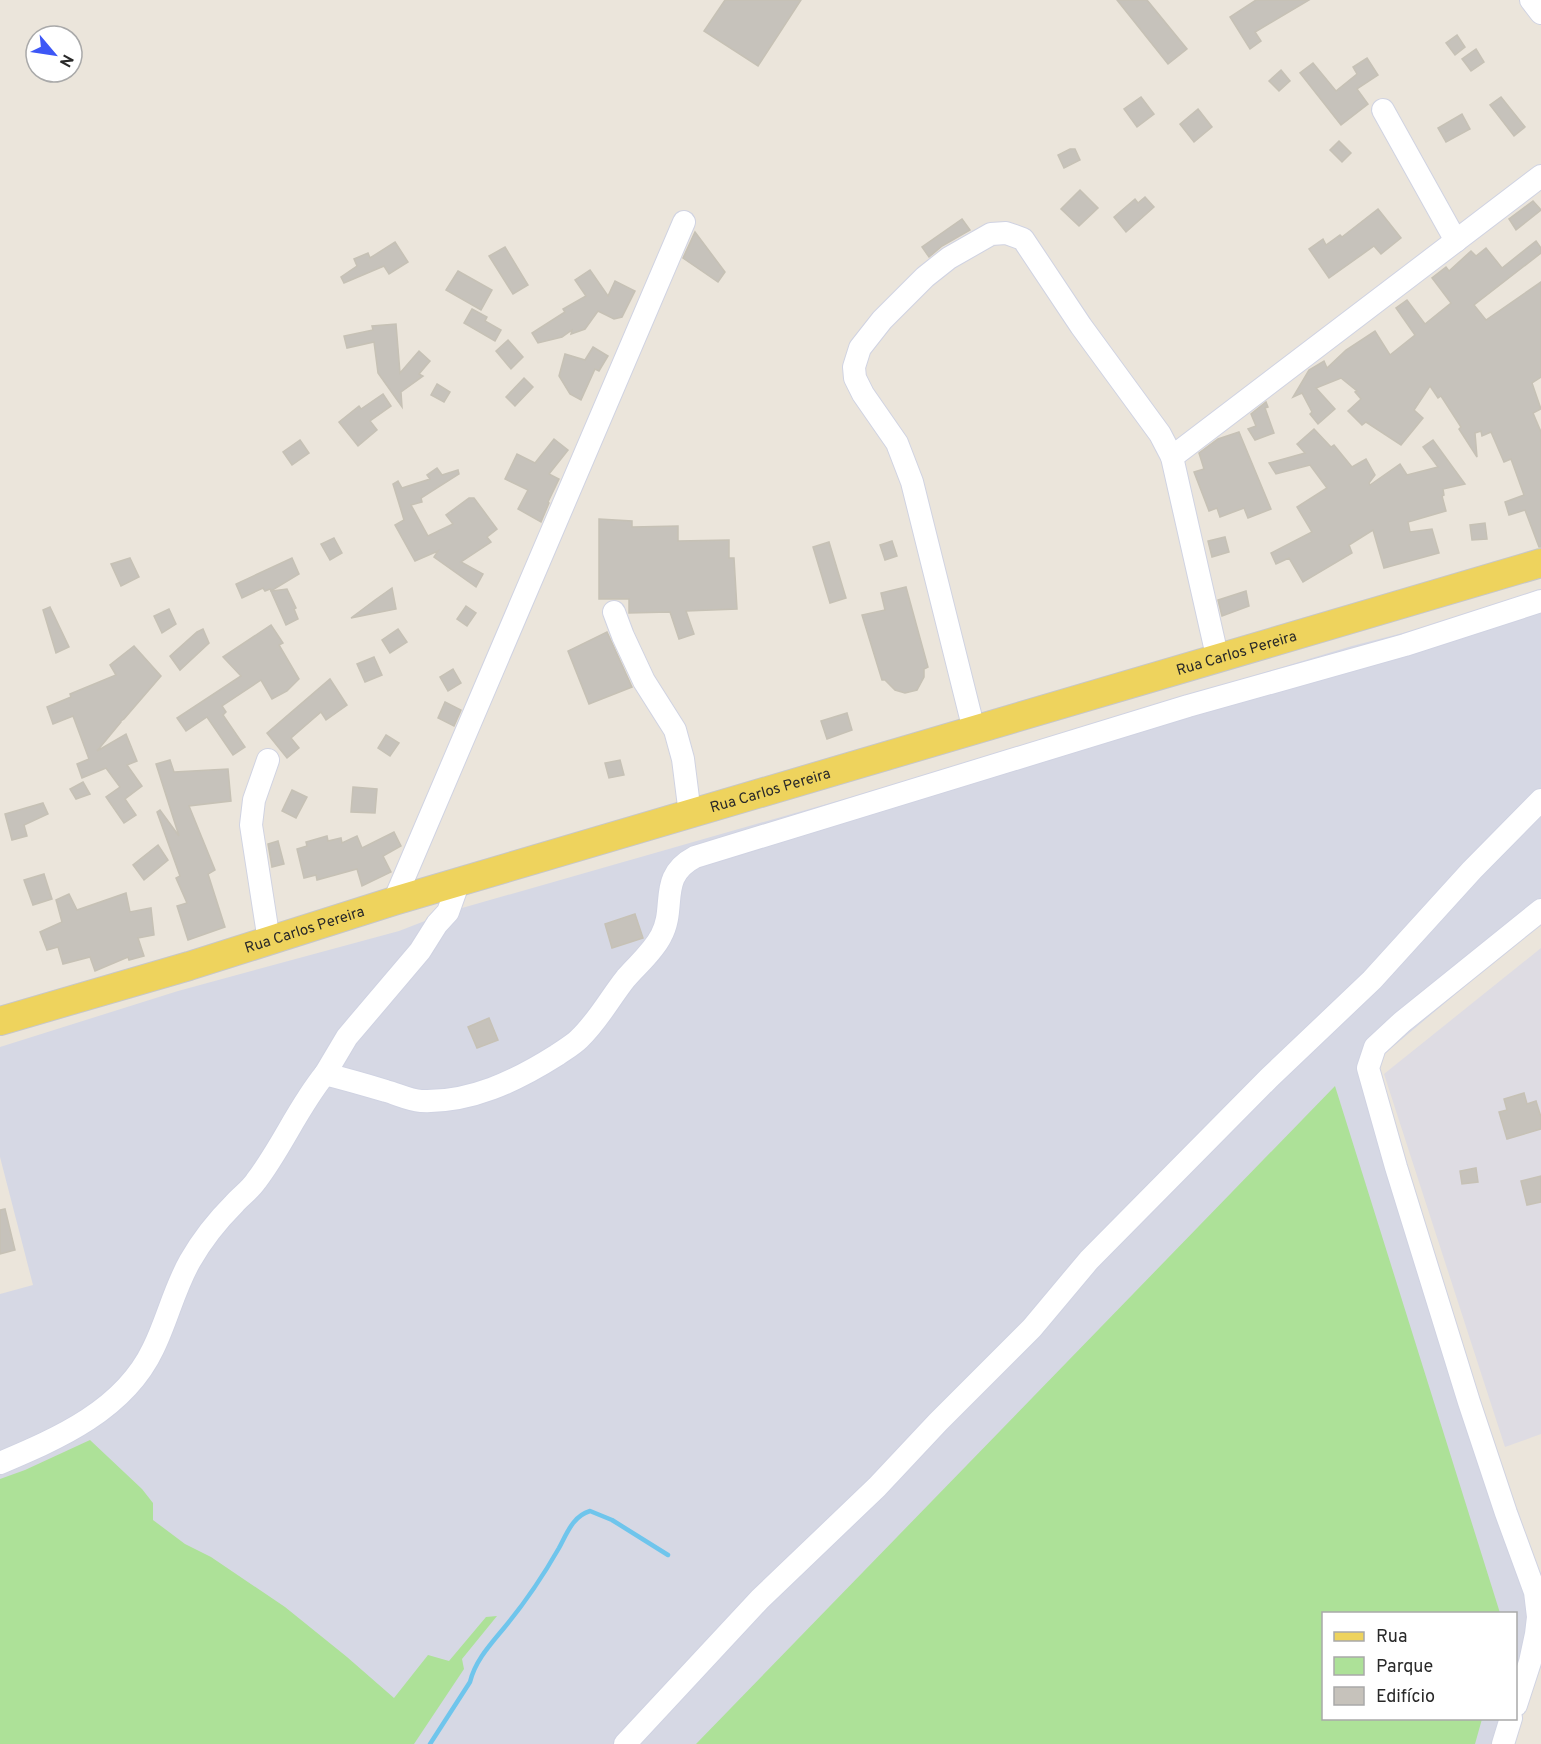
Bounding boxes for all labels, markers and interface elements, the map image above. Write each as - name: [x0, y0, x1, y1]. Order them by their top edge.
- north arrow: [24, 24, 84, 84]
- text: N: [54, 50, 77, 70]
- street label: Rua Carlos Pereira: [1174, 628, 1299, 681]
- street label: Rua Carlos Pereira: [708, 765, 833, 818]
- street label: Rua Carlos Pereira: [243, 903, 367, 959]
- legend: [1322, 1612, 1517, 1720]
- text: Rua: [1376, 1626, 1407, 1649]
- text: Parque: [1376, 1656, 1433, 1679]
- text: Edifício: [1376, 1686, 1435, 1709]

